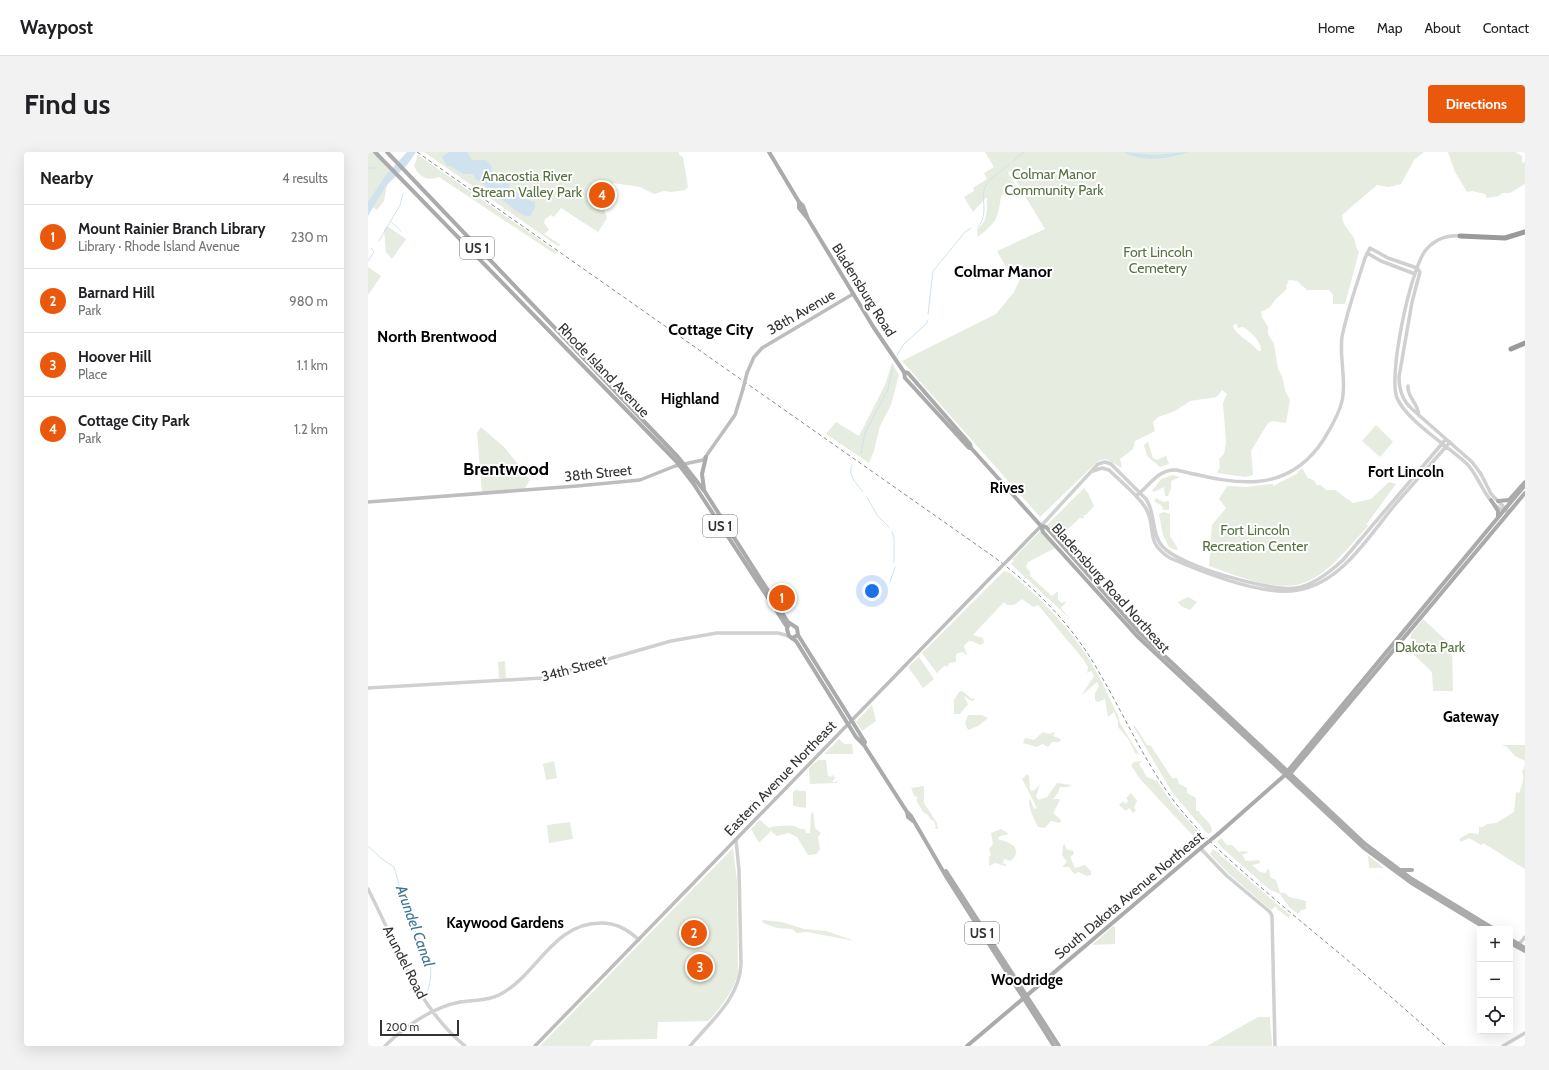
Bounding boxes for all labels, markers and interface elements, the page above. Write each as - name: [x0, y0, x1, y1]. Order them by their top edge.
- text: Waypost: [20, 16, 93, 39]
- text: Home: [1318, 19, 1355, 37]
- text: Map: [1377, 19, 1402, 37]
- text: About: [1424, 19, 1461, 37]
- text: Contact: [1483, 19, 1529, 37]
- button: Directions: [1428, 85, 1525, 123]
- text: Find us: [24, 87, 110, 121]
- park label: Colmar Manor Community Park: [1005, 165, 1104, 199]
- park label: Anacostia River Stream Valley Park: [472, 167, 583, 201]
- text: Nearby: [40, 168, 93, 188]
- text: 4 results: [282, 170, 328, 186]
- pin: 4: [589, 180, 615, 210]
- text: Mount Rainier Branch Library: [78, 220, 266, 238]
- text: 1: [51, 229, 55, 245]
- text: 230 m: [291, 229, 328, 245]
- road number: US 1: [460, 237, 494, 259]
- text: Library · Rhode Island Avenue: [78, 238, 240, 254]
- street label: Bladensburg Road: [828, 240, 900, 340]
- park label: Fort Lincoln Cemetery: [1123, 243, 1193, 277]
- district label: Colmar Manor: [954, 262, 1053, 281]
- text: Barnard Hill: [78, 284, 155, 302]
- street label: 38th Avenue: [764, 285, 838, 339]
- text: 2: [50, 293, 56, 309]
- text: 980 m: [289, 293, 328, 309]
- text: Park: [78, 302, 101, 318]
- street label: Rhode Island Avenue: [554, 319, 654, 421]
- district label: Cottage City: [668, 320, 754, 339]
- district label: North Brentwood: [377, 327, 497, 346]
- text: Hoover Hill: [78, 348, 151, 366]
- text: 3: [49, 357, 57, 373]
- text: 1.1 km: [297, 357, 328, 373]
- text: Place: [78, 366, 107, 382]
- district label: Highland: [661, 390, 719, 408]
- text: Cottage City Park: [78, 412, 190, 430]
- text: 4: [49, 421, 57, 437]
- text: 1.2 km: [294, 421, 328, 437]
- text: Park: [78, 430, 101, 446]
- district label: Brentwood: [463, 458, 549, 480]
- street label: 38th Street: [563, 460, 633, 485]
- district label: Fort Lincoln: [1368, 463, 1444, 481]
- district label: Rives: [990, 479, 1024, 497]
- road number: US 1: [703, 515, 737, 537]
- street label: Bladensburg Road Northeast: [1048, 519, 1174, 657]
- park label: Fort Lincoln Recreation Center: [1202, 521, 1308, 555]
- your location: [862, 581, 882, 601]
- pin: 1: [769, 583, 795, 613]
- park label: Dakota Park: [1395, 638, 1466, 656]
- street label: 34th Street: [539, 651, 609, 685]
- district label: Gateway: [1443, 708, 1500, 726]
- street label: Eastern Avenue Northeast: [720, 716, 840, 839]
- street label: South Dakota Avenue Northeast: [1051, 827, 1208, 963]
- water label: Arundel Canal: [392, 882, 438, 970]
- district label: Kaywood Gardens: [446, 914, 564, 932]
- pin: 2: [681, 918, 707, 948]
- street label: Arundel Road: [379, 922, 431, 1002]
- road number: US 1: [965, 922, 999, 944]
- map controls: [1477, 926, 1513, 1034]
- button: +: [1477, 926, 1513, 962]
- pin: 3: [687, 952, 713, 982]
- button: −: [1477, 962, 1513, 998]
- district label: Woodridge: [991, 971, 1063, 989]
- button: locate: [1477, 998, 1513, 1034]
- scale bar: [380, 1018, 459, 1037]
- text: 200 m: [386, 1020, 419, 1034]

